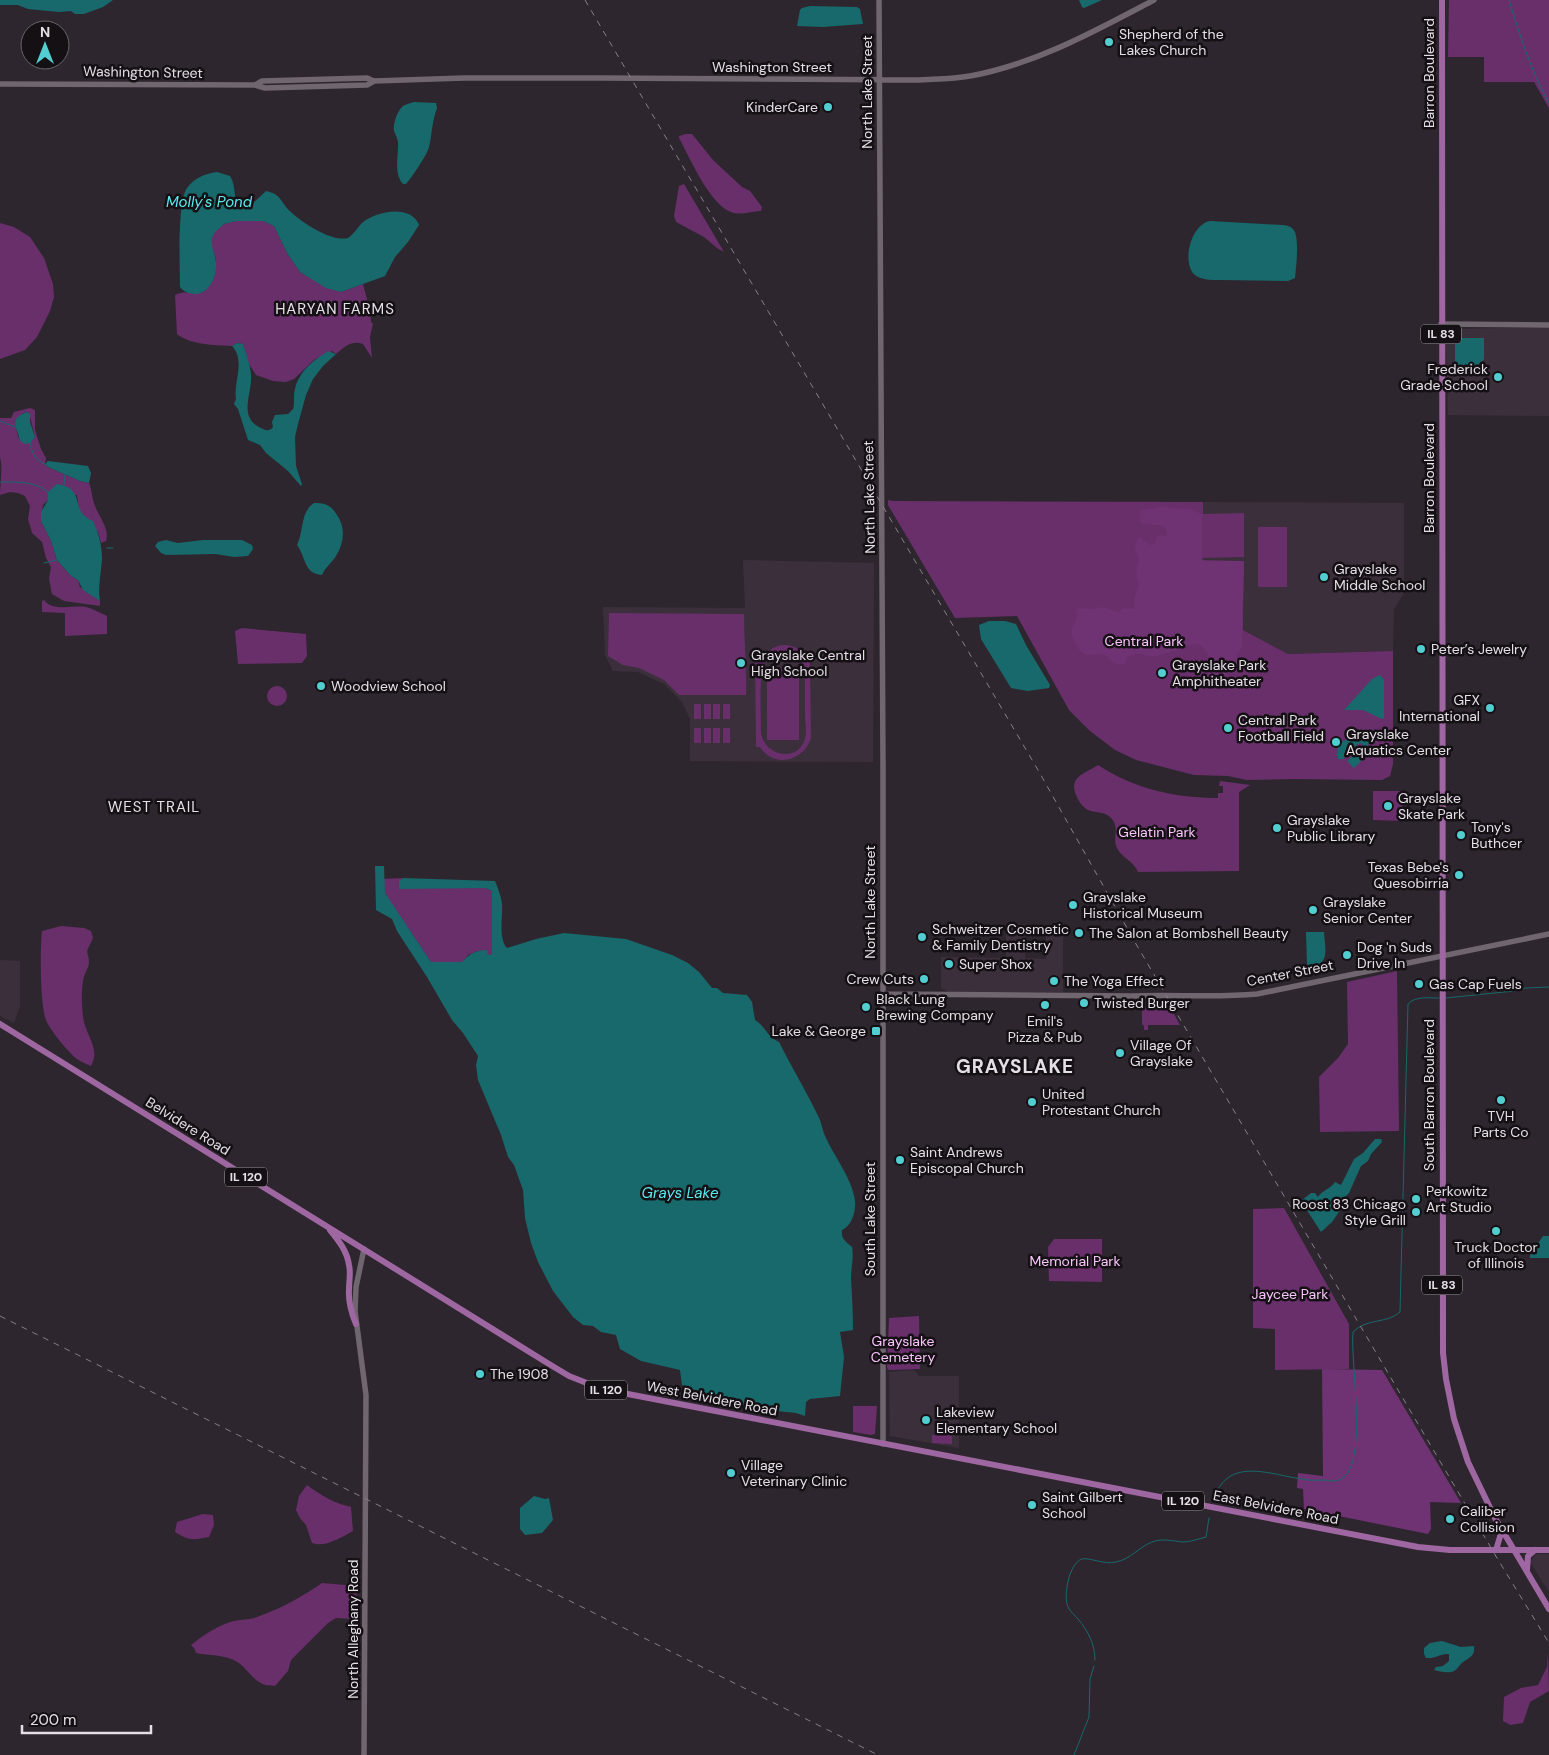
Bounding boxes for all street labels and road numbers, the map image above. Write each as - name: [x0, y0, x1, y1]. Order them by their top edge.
- street label: Barron Boulevard: [1420, 18, 1438, 128]
- street label: North Lake Street: [858, 35, 876, 149]
- street label: Washington Street: [712, 58, 832, 76]
- street label: Washington Street: [83, 62, 203, 82]
- road number: IL 83: [1421, 324, 1461, 344]
- street label: Barron Boulevard: [1420, 423, 1438, 533]
- street label: North Lake Street: [859, 440, 879, 554]
- street label: North Lake Street: [861, 845, 879, 959]
- street label: Center Street: [1245, 956, 1335, 990]
- street label: South Barron Boulevard: [1420, 1019, 1438, 1171]
- street label: Belvidere Road: [142, 1093, 234, 1159]
- street label: South Lake Street: [861, 1162, 879, 1276]
- road number: IL 120: [225, 1168, 267, 1186]
- road number: IL 83: [1422, 1276, 1462, 1294]
- street label: West Belvidere Road: [645, 1376, 779, 1420]
- road number: IL 120: [585, 1380, 627, 1400]
- street label: East Belvidere Road: [1212, 1486, 1340, 1528]
- road number: IL 120: [1162, 1492, 1204, 1510]
- street label: North Alleghany Road: [344, 1559, 362, 1699]

